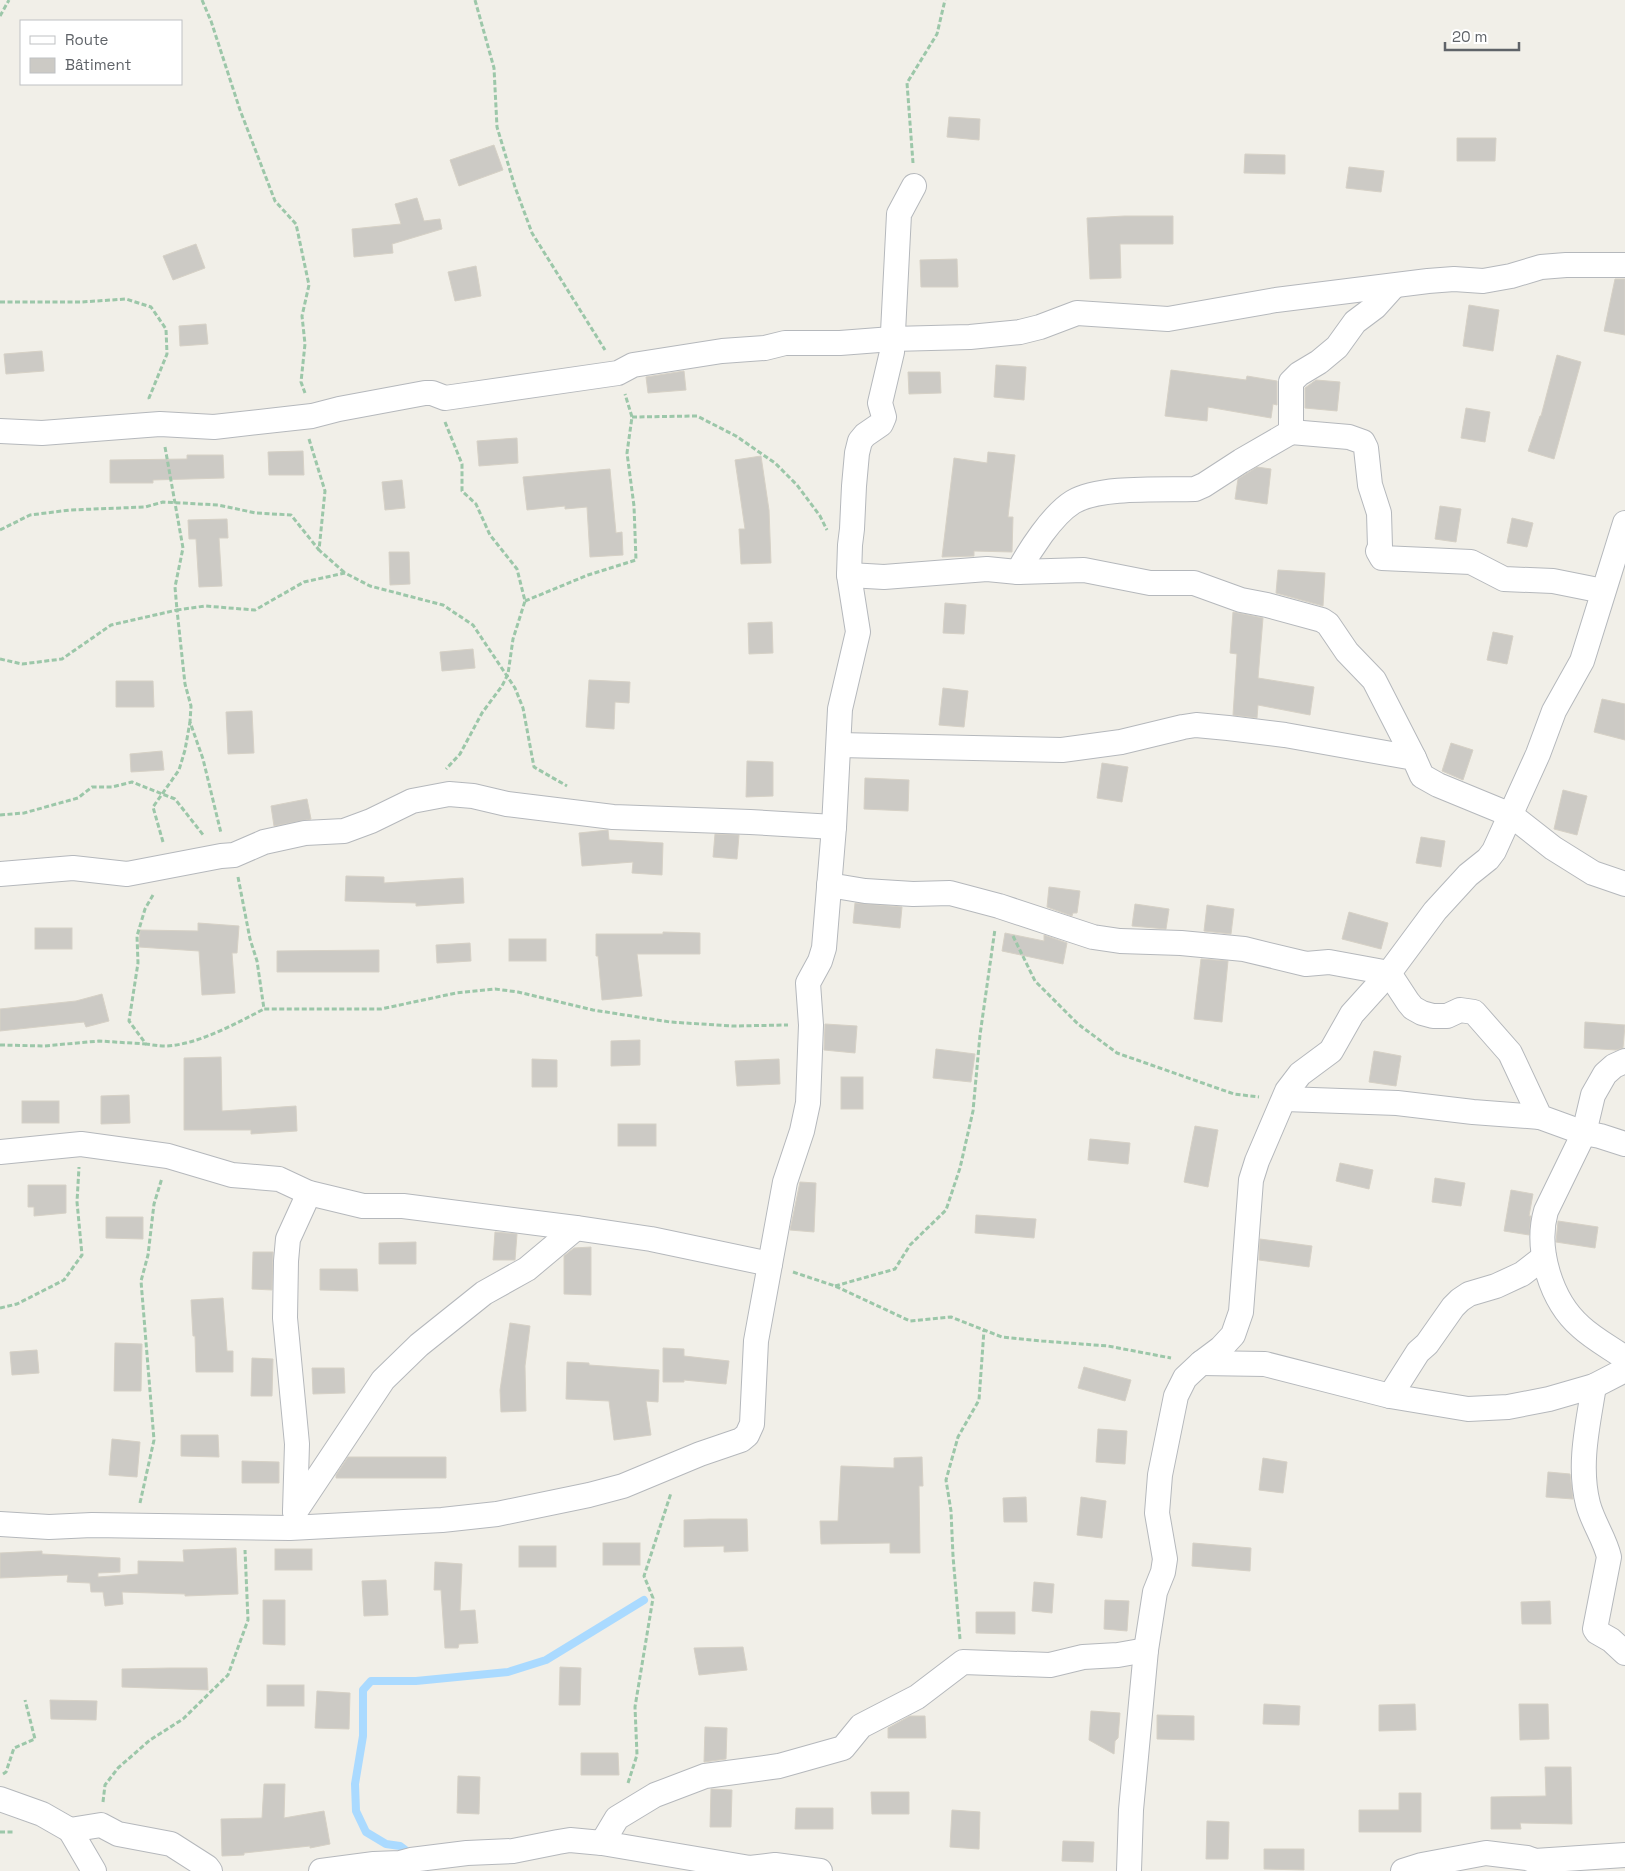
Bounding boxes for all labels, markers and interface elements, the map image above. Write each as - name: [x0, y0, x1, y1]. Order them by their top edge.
- legend: [20, 20, 182, 85]
- scale bar: [1445, 20, 1519, 52]
- text: 20 m: [1452, 27, 1487, 46]
- text: Route: [65, 30, 109, 49]
- text: Bâtiment: [65, 55, 131, 74]

